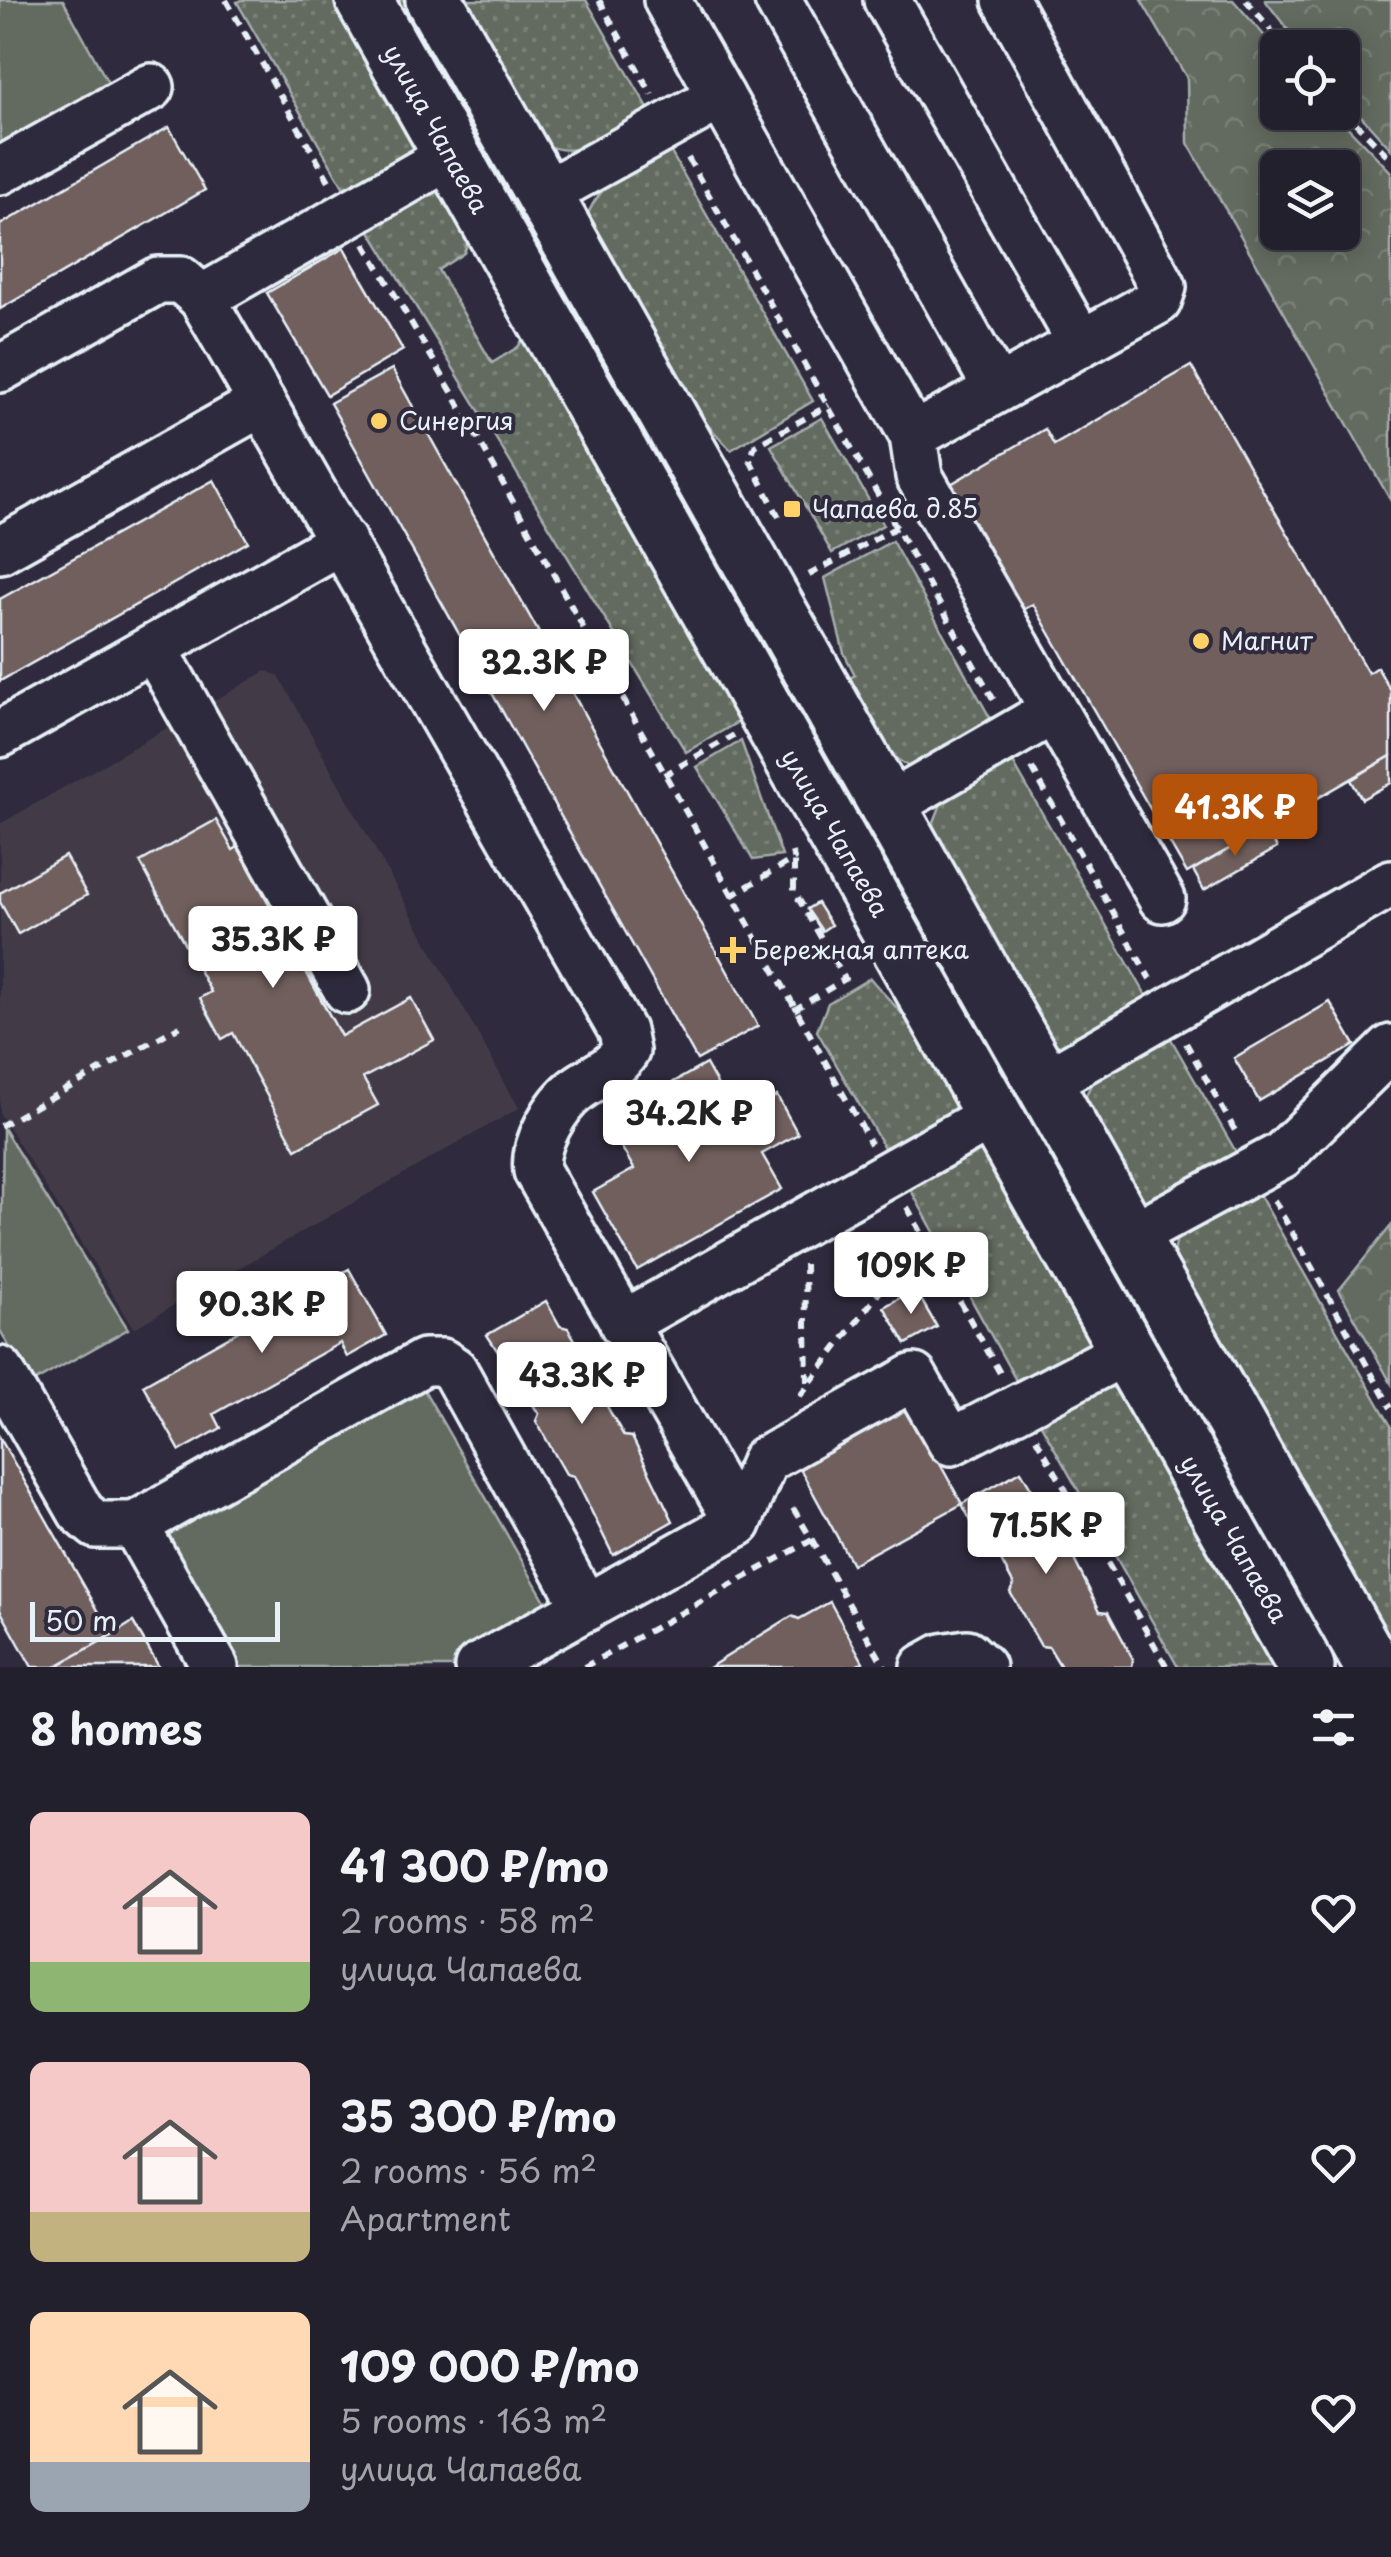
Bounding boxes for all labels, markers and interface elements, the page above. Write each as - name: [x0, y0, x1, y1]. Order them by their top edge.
- map controls: [1260, 30, 1360, 250]
- button: locate: [1260, 30, 1360, 130]
- street label: улица Чапаева: [375, 37, 499, 221]
- button: layers: [1260, 150, 1360, 250]
- place label: Синергия: [399, 401, 514, 439]
- marker: Синергия: [368, 410, 390, 432]
- place label: Чапаева д.85: [812, 489, 978, 527]
- marker: Чапаева д.85: [781, 498, 803, 520]
- place label: Магнит: [1221, 621, 1314, 659]
- pin: 32.3K ₽: [452, 629, 636, 714]
- marker: Магнит: [1190, 630, 1212, 652]
- text: 32.3K ₽: [481, 637, 607, 685]
- street label: улица Чапаева: [772, 741, 900, 924]
- pin: 41.3K ₽: [1143, 774, 1327, 859]
- text: 41.3K ₽: [1174, 782, 1296, 830]
- pin: 35.3K ₽: [181, 906, 365, 991]
- text: 35.3K ₽: [210, 914, 336, 962]
- place label: Бережная аптека: [753, 930, 969, 968]
- marker: Бережная аптека: [722, 939, 744, 961]
- pin: 34.2K ₽: [597, 1080, 781, 1165]
- text: 34.2K ₽: [625, 1088, 753, 1136]
- pin: 109K ₽: [830, 1232, 992, 1317]
- text: 109K ₽: [856, 1240, 966, 1288]
- pin: 90.3K ₽: [170, 1271, 354, 1356]
- text: 90.3K ₽: [199, 1279, 325, 1327]
- pin: 43.3K ₽: [490, 1342, 674, 1427]
- text: 43.3K ₽: [519, 1350, 645, 1398]
- street label: улица Чапаева: [1171, 1447, 1299, 1630]
- pin: 71.5K ₽: [954, 1492, 1138, 1577]
- text: 71.5K ₽: [990, 1500, 1102, 1548]
- scale bar: [30, 1597, 280, 1642]
- text: 50 m: [45, 1598, 118, 1641]
- text: 8 homes: [30, 1696, 203, 1759]
- icon: filters: [1306, 1700, 1361, 1755]
- text: 41 300 ₽/mo: [340, 1833, 609, 1896]
- icon: home: [110, 1852, 230, 1972]
- icon: heart: [1306, 1885, 1361, 1940]
- text: 2 rooms · 58 m²: [340, 1896, 595, 1944]
- text: улица Чапаева: [340, 1944, 581, 1992]
- text: 35 300 ₽/mo: [340, 2083, 616, 2146]
- icon: home: [110, 2102, 230, 2222]
- icon: heart: [1306, 2135, 1361, 2190]
- text: 2 rooms · 56 m²: [340, 2146, 597, 2194]
- text: Apartment: [340, 2194, 511, 2242]
- text: 109 000 ₽/mo: [340, 2333, 639, 2396]
- icon: home: [110, 2352, 230, 2472]
- icon: heart: [1306, 2385, 1361, 2440]
- text: 5 rooms · 163 m²: [340, 2396, 607, 2444]
- text: улица Чапаева: [340, 2444, 581, 2492]

